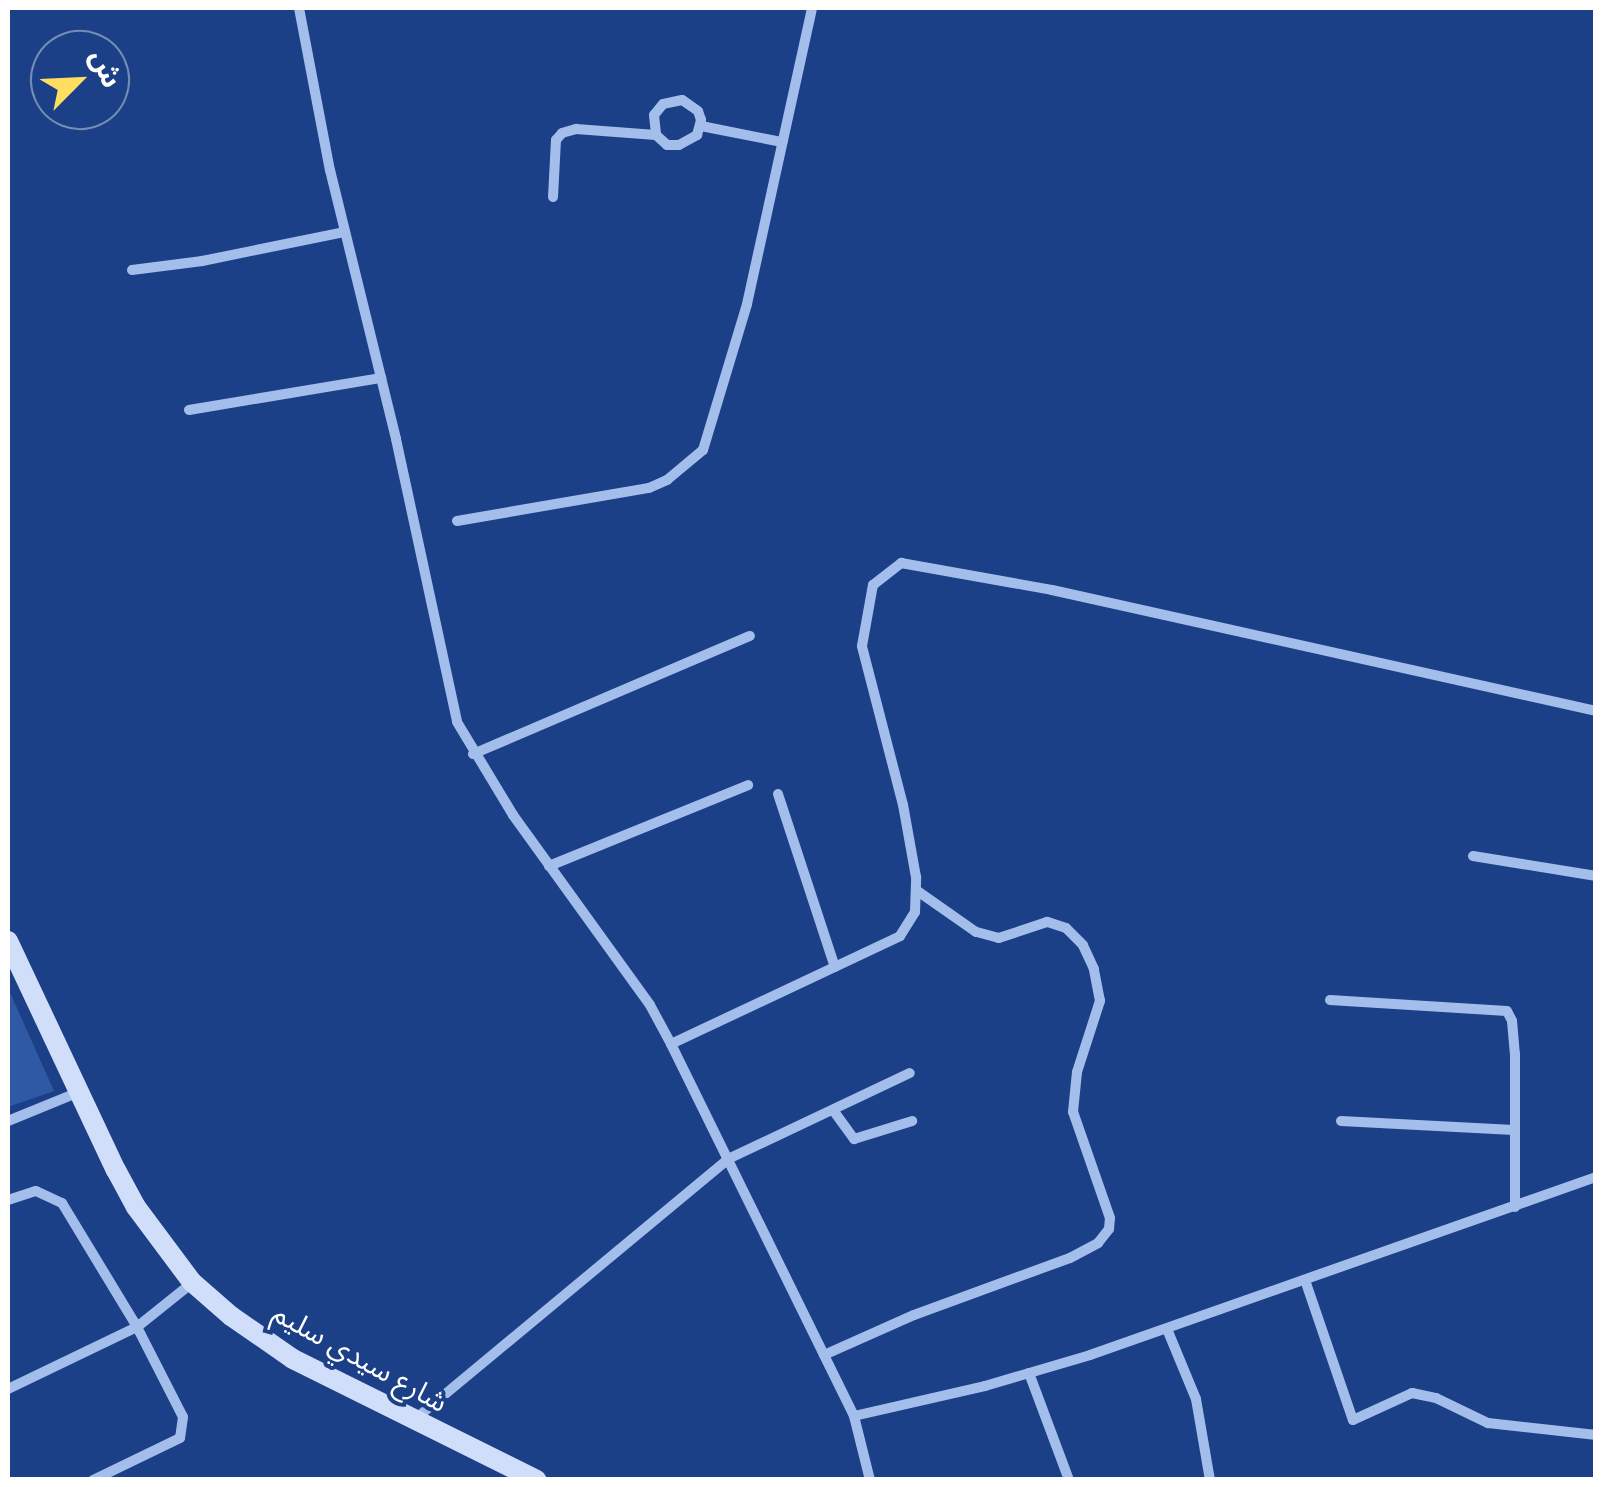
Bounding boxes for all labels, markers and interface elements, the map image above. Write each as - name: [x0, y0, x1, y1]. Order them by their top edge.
- north arrow: [30, 30, 130, 130]
- text: ش: [82, 44, 129, 93]
- street label: شارع سيدي سليم: [267, 1296, 453, 1420]

